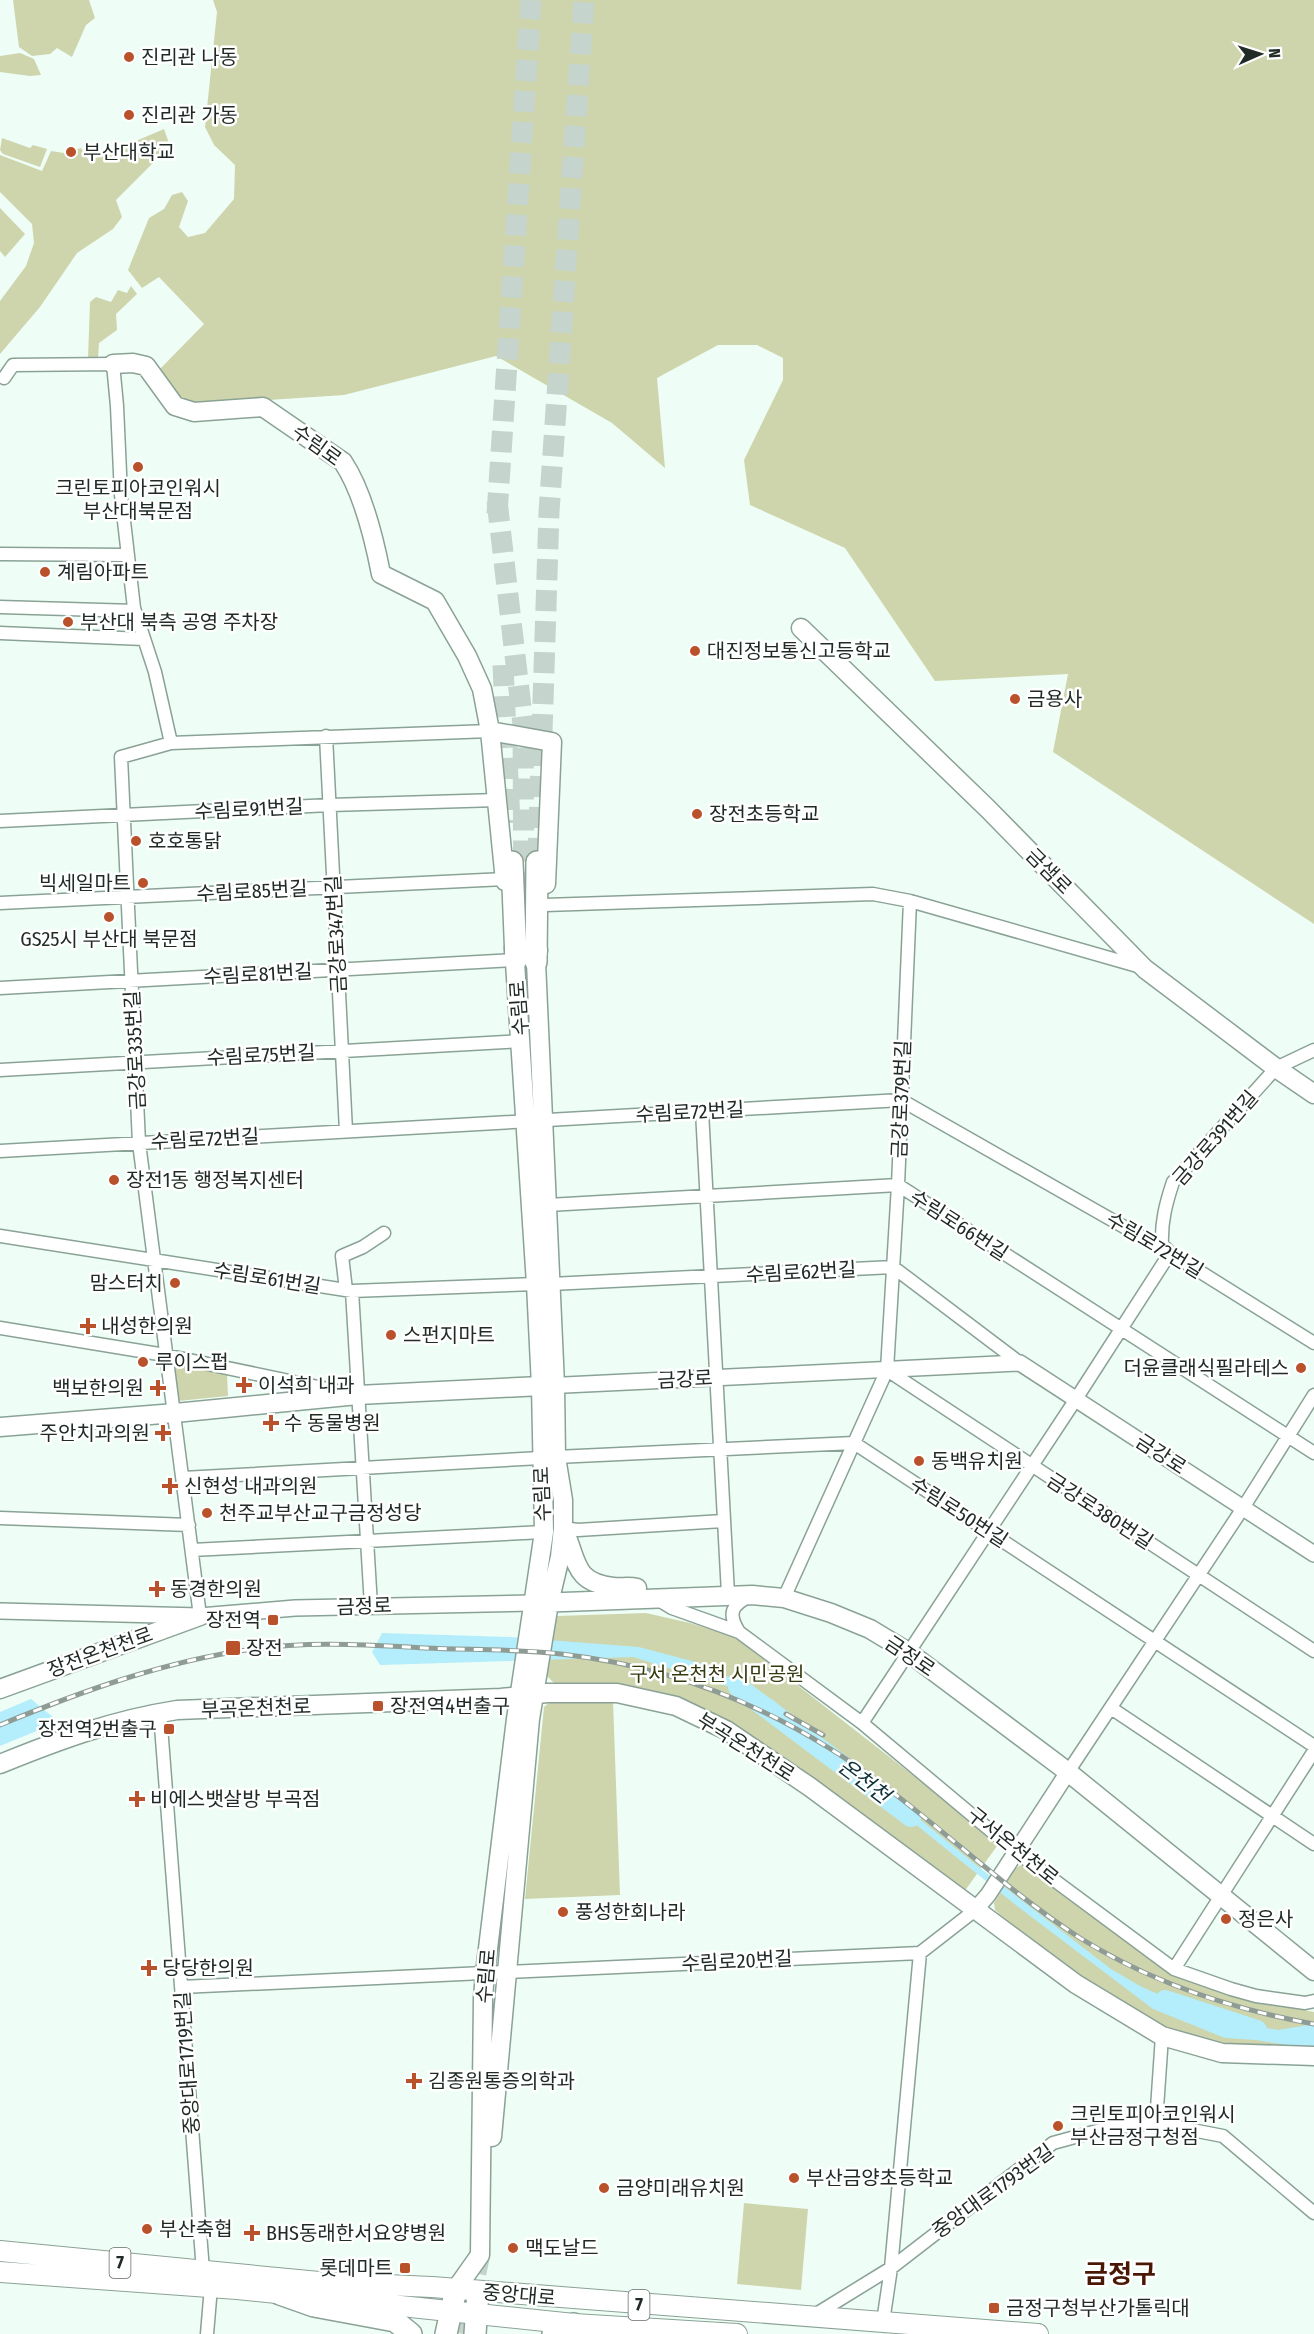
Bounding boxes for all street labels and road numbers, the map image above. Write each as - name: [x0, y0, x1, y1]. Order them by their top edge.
- street label: 수림로: [288, 419, 346, 471]
- street label: 수림로91번길: [194, 794, 304, 824]
- street label: 금샘로: [1021, 843, 1077, 899]
- street label: 금강로347번길: [321, 874, 351, 994]
- street label: 수림로85번길: [196, 876, 308, 906]
- street label: 수림로81번길: [203, 959, 313, 989]
- street label: 수림로: [505, 980, 533, 1036]
- street label: 금강로335번길: [120, 990, 150, 1110]
- street label: 금강로379번길: [887, 1039, 915, 1159]
- street label: 수림로75번길: [206, 1040, 316, 1070]
- street label: 금강로391번길: [1167, 1086, 1263, 1190]
- street label: 수림로72번길: [635, 1097, 745, 1127]
- street label: 수림로72번길: [150, 1124, 260, 1154]
- street label: 수림로66번길: [906, 1184, 1012, 1266]
- street label: 수림로72번길: [1102, 1207, 1208, 1283]
- street label: 수림로62번길: [745, 1257, 857, 1287]
- street label: 수림로61번길: [211, 1258, 323, 1298]
- street label: 금강로: [657, 1366, 713, 1392]
- street label: 금강로: [1131, 1429, 1191, 1479]
- street label: 수림로: [529, 1466, 555, 1522]
- street label: 금강로380번길: [1043, 1468, 1157, 1554]
- street label: 수림로50번길: [906, 1472, 1012, 1552]
- street label: 금정로: [336, 1593, 392, 1619]
- street label: 장전온천천로: [44, 1622, 156, 1682]
- street label: 금정로: [880, 1631, 940, 1681]
- street label: 부곡온천천로: [200, 1694, 312, 1722]
- street label: 부곡온천천로: [693, 1708, 799, 1786]
- street label: 구서온천천로: [963, 1802, 1063, 1890]
- street label: 수림로20번길: [681, 1946, 793, 1976]
- street label: 수림로: [472, 1947, 500, 2005]
- street label: 중앙대로1719번길: [170, 1991, 204, 2135]
- street label: 중앙대로1793번길: [928, 2139, 1058, 2243]
- road number: 7: [110, 2248, 130, 2278]
- street label: 중앙대로: [481, 2280, 557, 2310]
- road number: 7: [628, 2290, 650, 2320]

